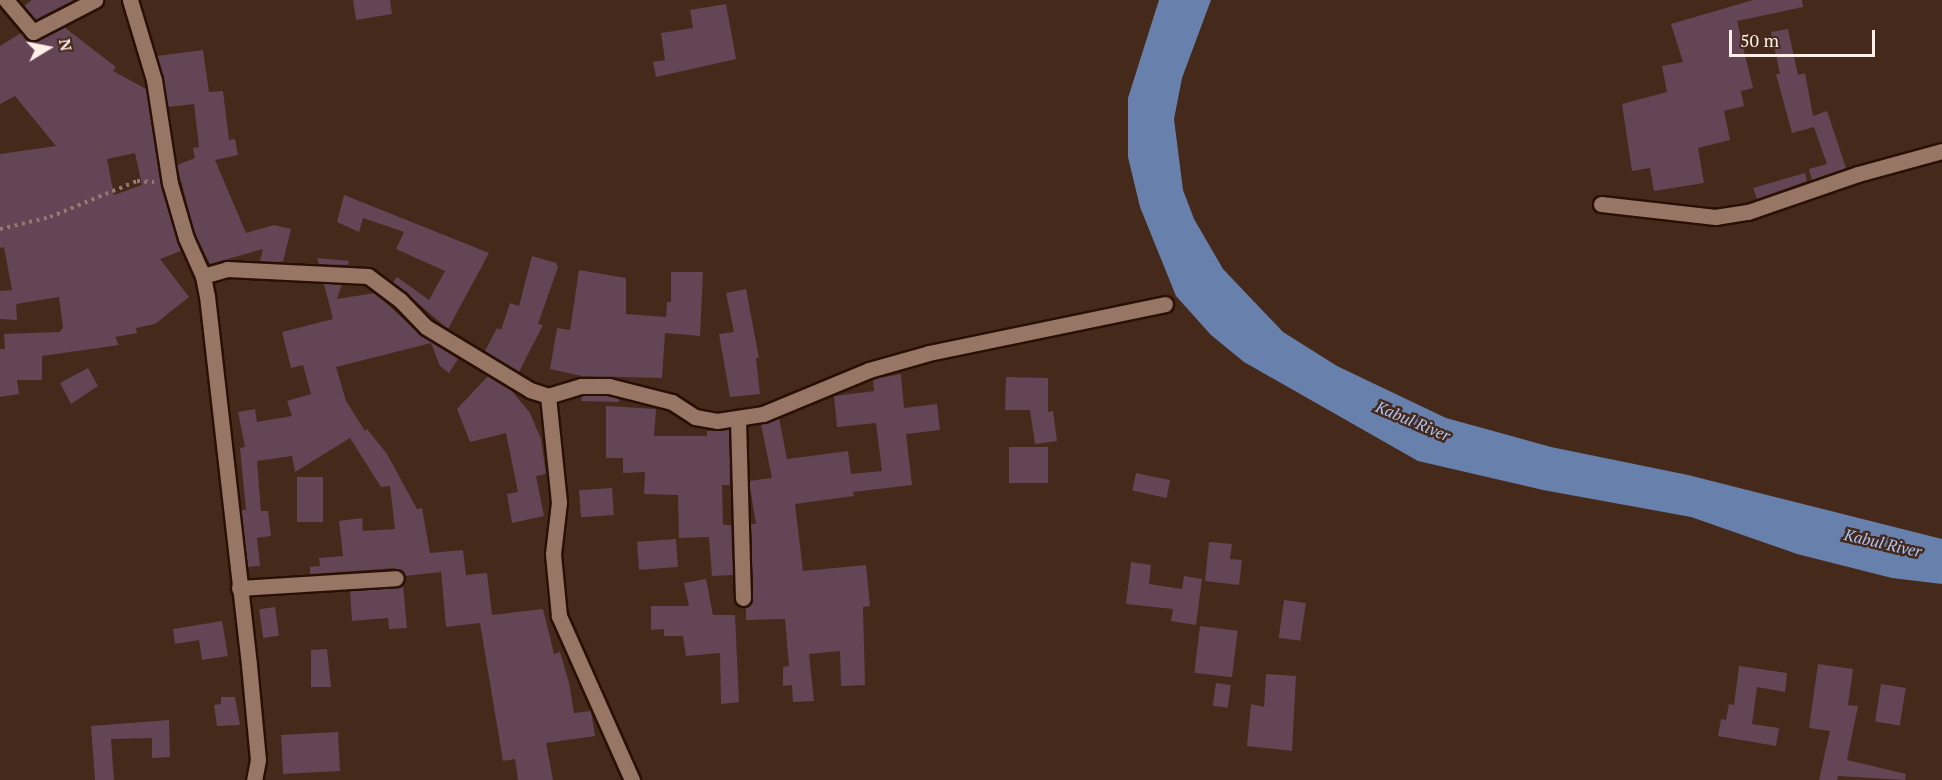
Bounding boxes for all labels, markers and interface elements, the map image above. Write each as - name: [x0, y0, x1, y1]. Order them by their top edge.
- north arrow: [18, 18, 78, 78]
- scale bar: [1732, 18, 1878, 56]
- text: 50 m: [1740, 28, 1779, 52]
- text: N: [54, 37, 78, 53]
- water label: Kabul River: [1373, 397, 1453, 445]
- water label: Kabul River: [1843, 525, 1923, 561]

